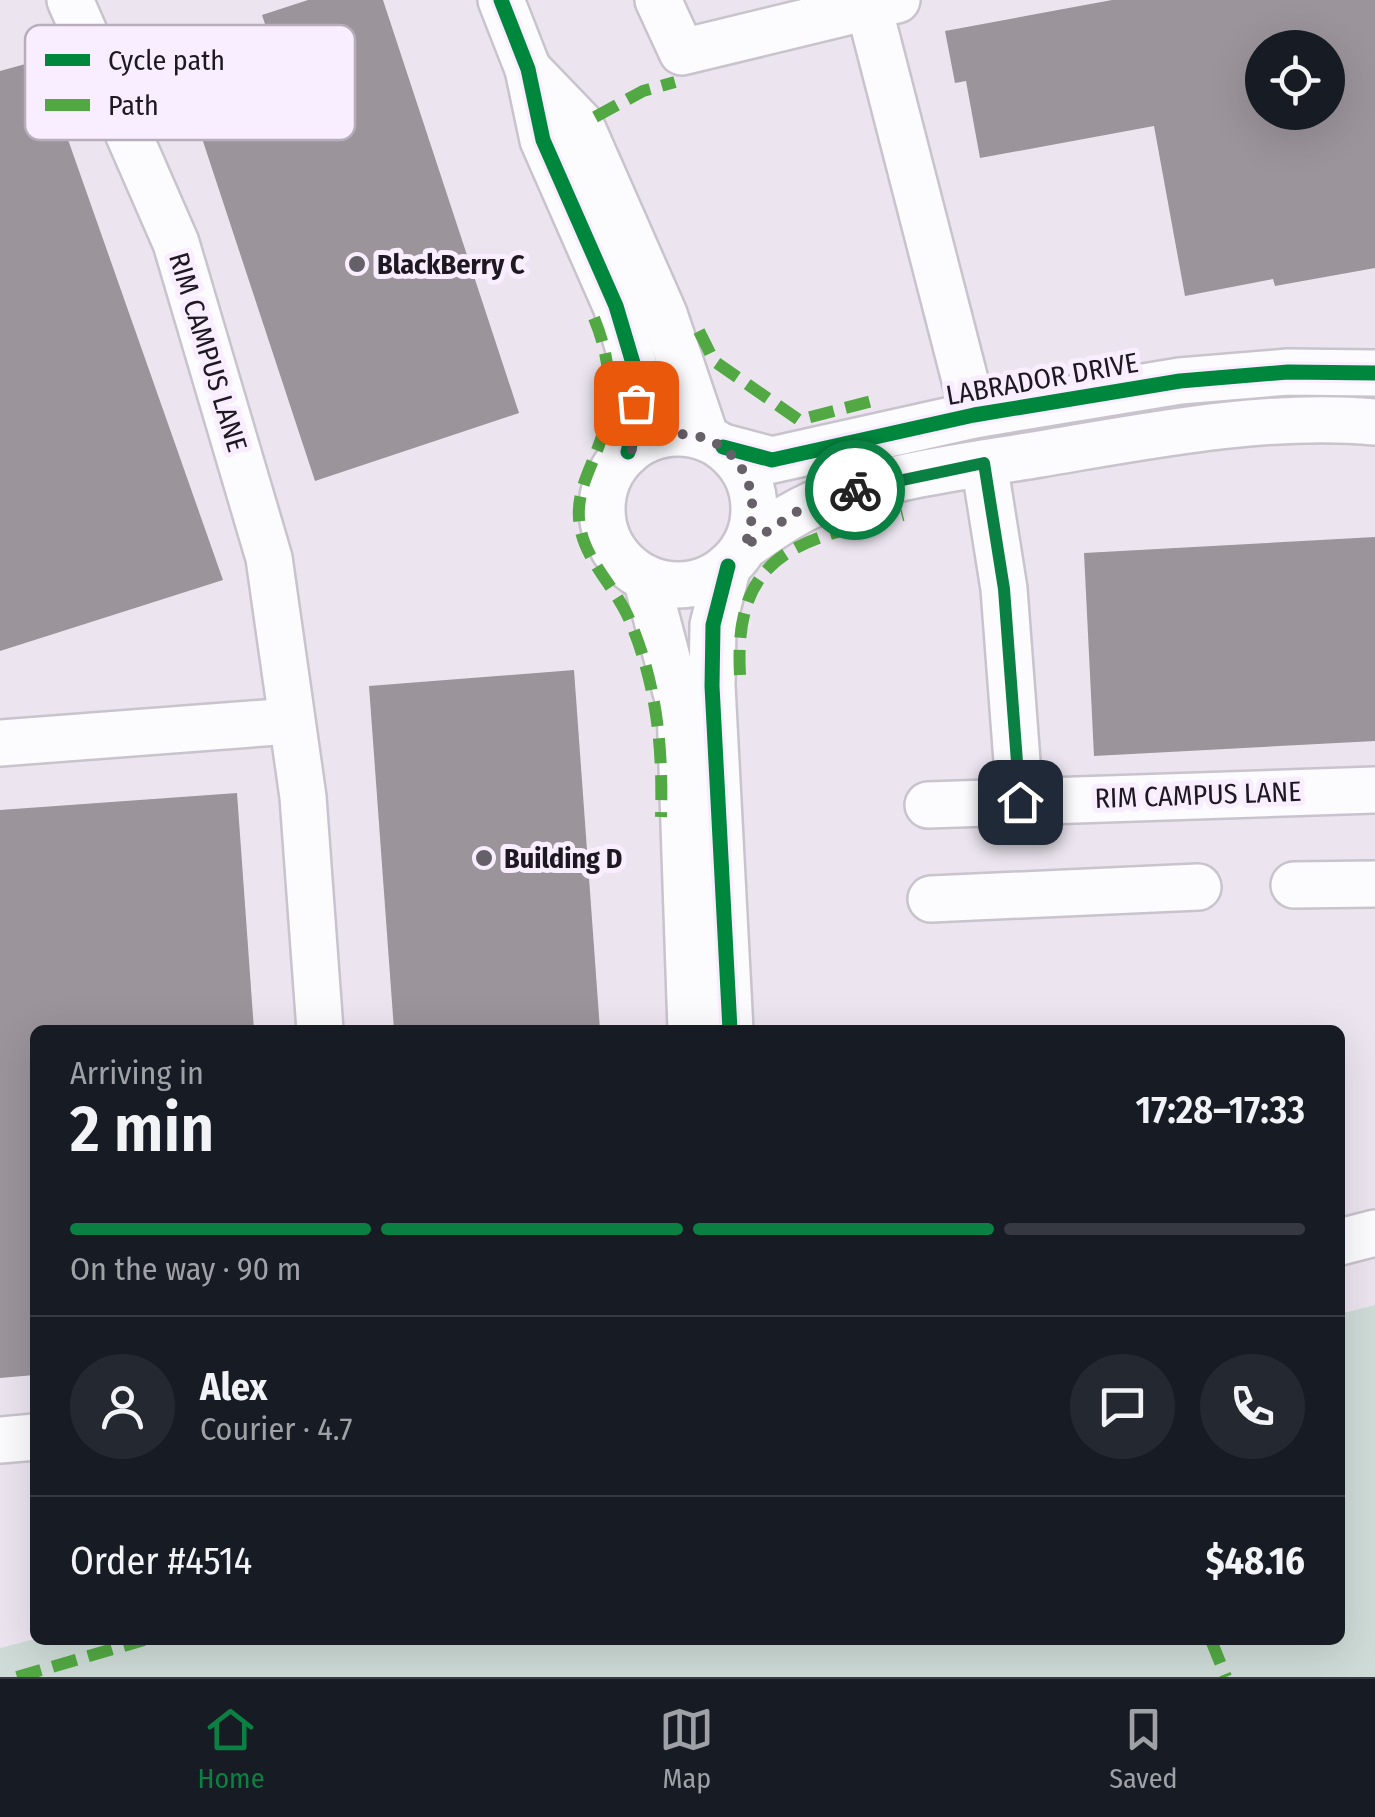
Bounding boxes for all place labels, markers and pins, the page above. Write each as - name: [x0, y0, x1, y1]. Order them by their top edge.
- place label: BlackBerry C: [377, 248, 525, 281]
- marker: BlackBerry C: [346, 253, 368, 275]
- pin: [594, 361, 679, 446]
- pin: [978, 760, 1063, 845]
- place label: Building D: [504, 842, 623, 875]
- marker: Building D: [473, 847, 495, 869]

